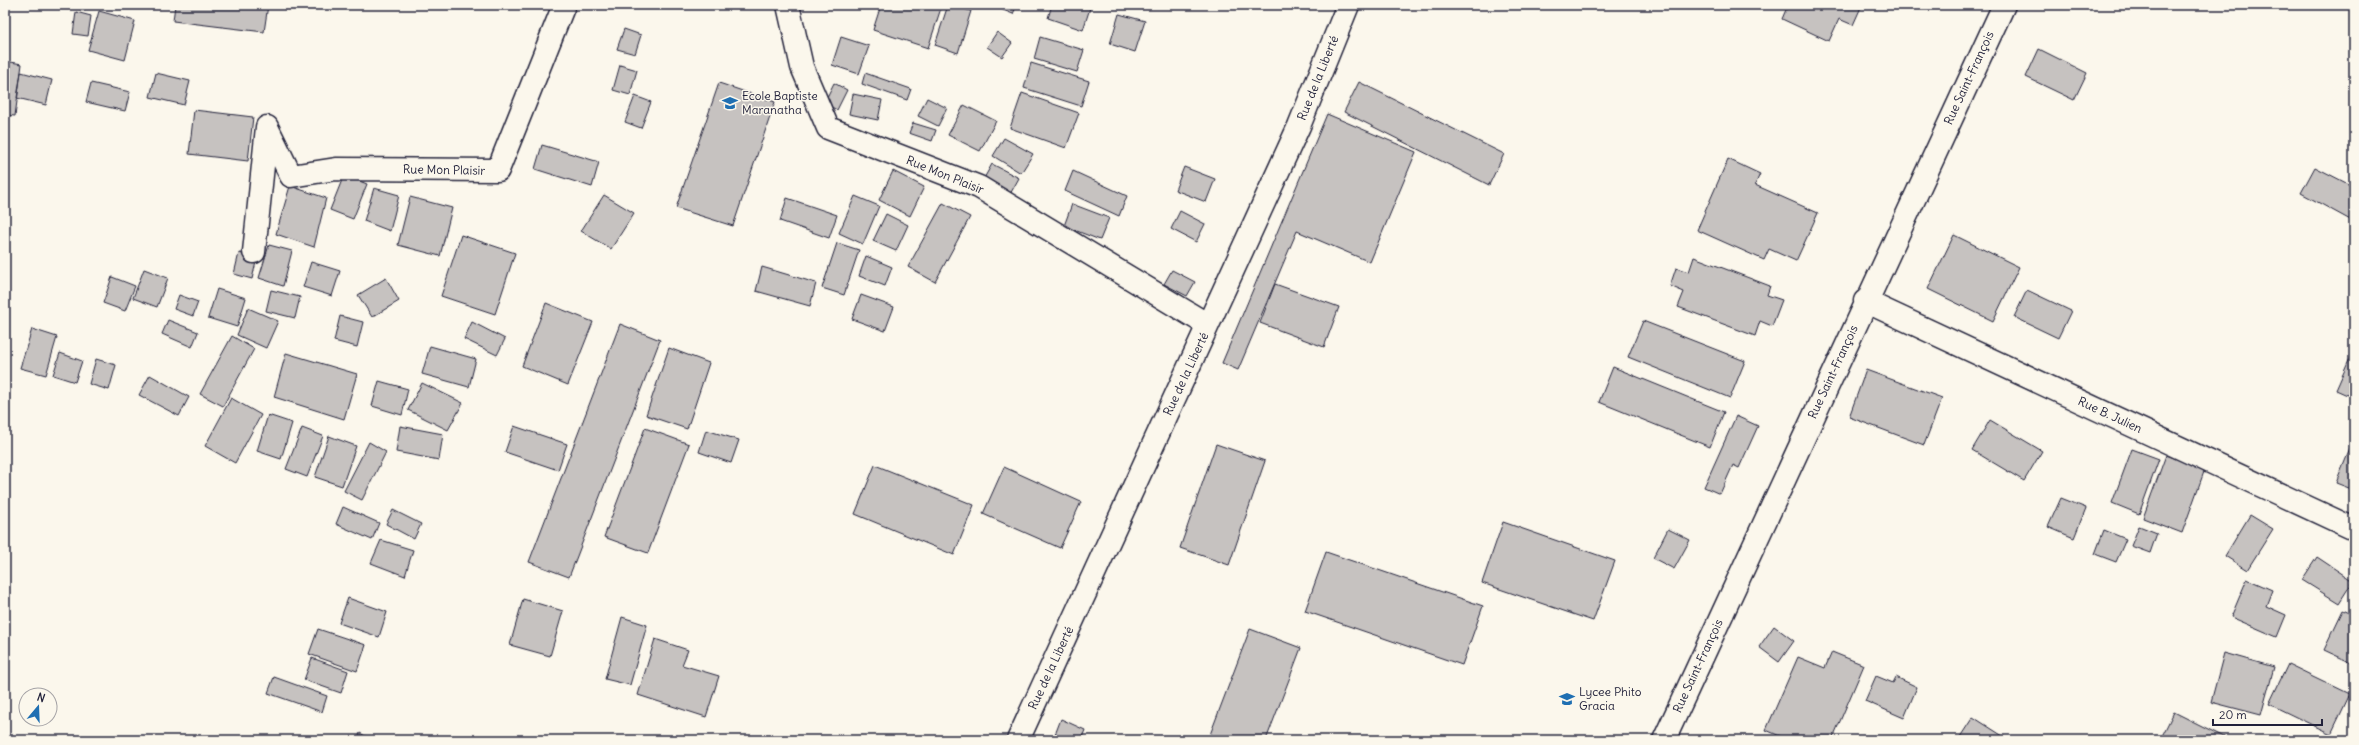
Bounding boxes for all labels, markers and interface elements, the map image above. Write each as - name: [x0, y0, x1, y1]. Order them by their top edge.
- street label: Rue Saint-François: [1940, 29, 1997, 127]
- street label: Rue de la Liberté: [1294, 33, 1341, 122]
- place label: Ecole Baptiste Maranatha: [742, 88, 818, 117]
- school or university icon: Ecole Baptiste Maranatha: [721, 94, 739, 112]
- street label: Rue Mon Plaisir: [904, 152, 986, 197]
- street label: Rue Mon Plaisir: [403, 161, 485, 178]
- street label: Rue Saint-François: [1804, 323, 1861, 421]
- street label: Rue de la Liberté: [1160, 330, 1211, 418]
- street label: Rue B. Julien: [2076, 393, 2145, 436]
- street label: Rue Saint-François: [1669, 617, 1726, 715]
- street label: Rue de la Liberté: [1025, 624, 1076, 712]
- place label: Lycee Phito Gracia: [1579, 684, 1642, 713]
- north arrow: [18, 687, 58, 727]
- text: N: [35, 690, 47, 705]
- school or university icon: Lycee Phito Gracia: [1558, 690, 1576, 708]
- scale bar: [2213, 701, 2322, 727]
- text: 20 m: [2219, 707, 2247, 722]

